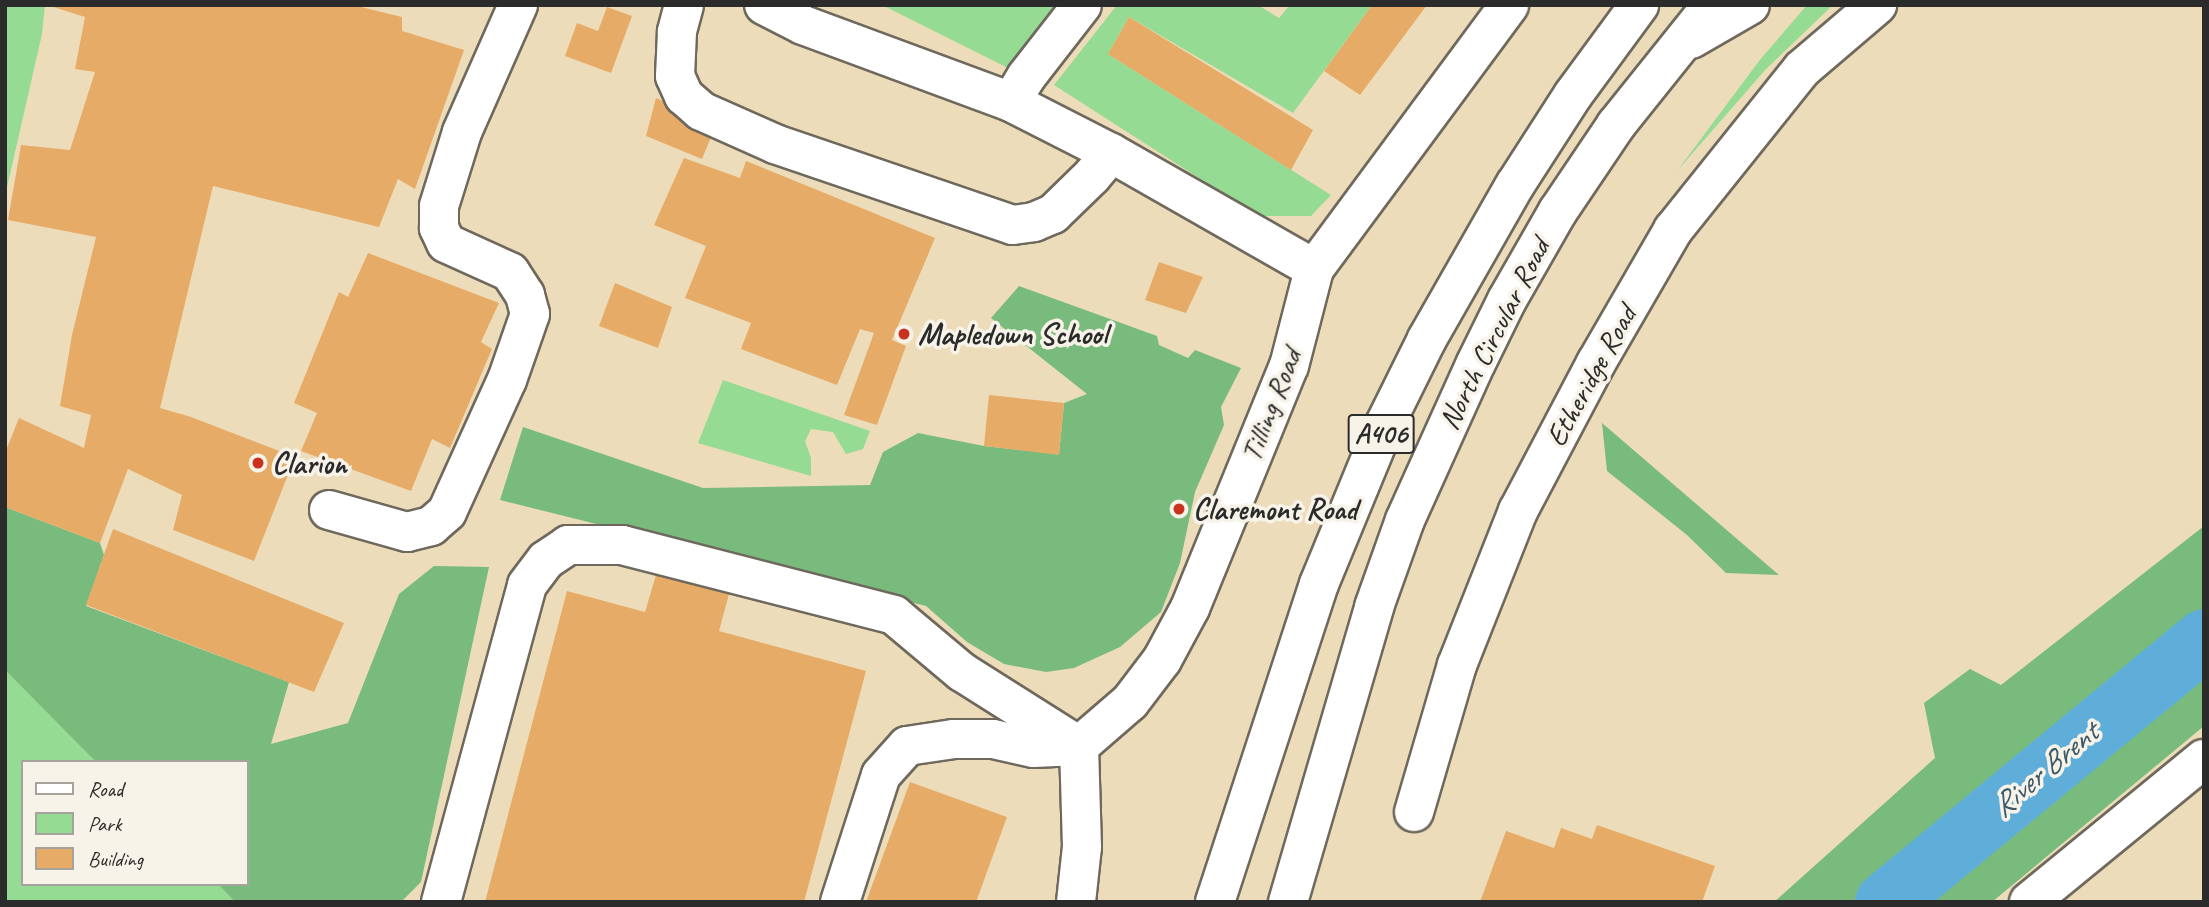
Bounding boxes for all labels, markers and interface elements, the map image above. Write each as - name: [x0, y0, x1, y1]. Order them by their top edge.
- street label: North Circular Road: [1431, 233, 1557, 435]
- street label: Etheridge Road: [1538, 299, 1644, 453]
- place label: Mapledown School: [918, 316, 1106, 352]
- marker: Mapledown School: [896, 326, 912, 342]
- street label: Tilling Road: [1233, 344, 1309, 466]
- road number: A406: [1346, 410, 1416, 458]
- place label: Clarion: [272, 445, 346, 481]
- marker: Clarion: [250, 455, 266, 471]
- place label: Claremont Road: [1193, 491, 1357, 527]
- marker: Claremont Road: [1171, 501, 1187, 517]
- water label: River Brent: [1984, 714, 2106, 826]
- legend: [21, 760, 248, 886]
- text: Road: [88, 776, 123, 802]
- text: Park: [88, 811, 121, 837]
- text: Building: [88, 846, 143, 872]

